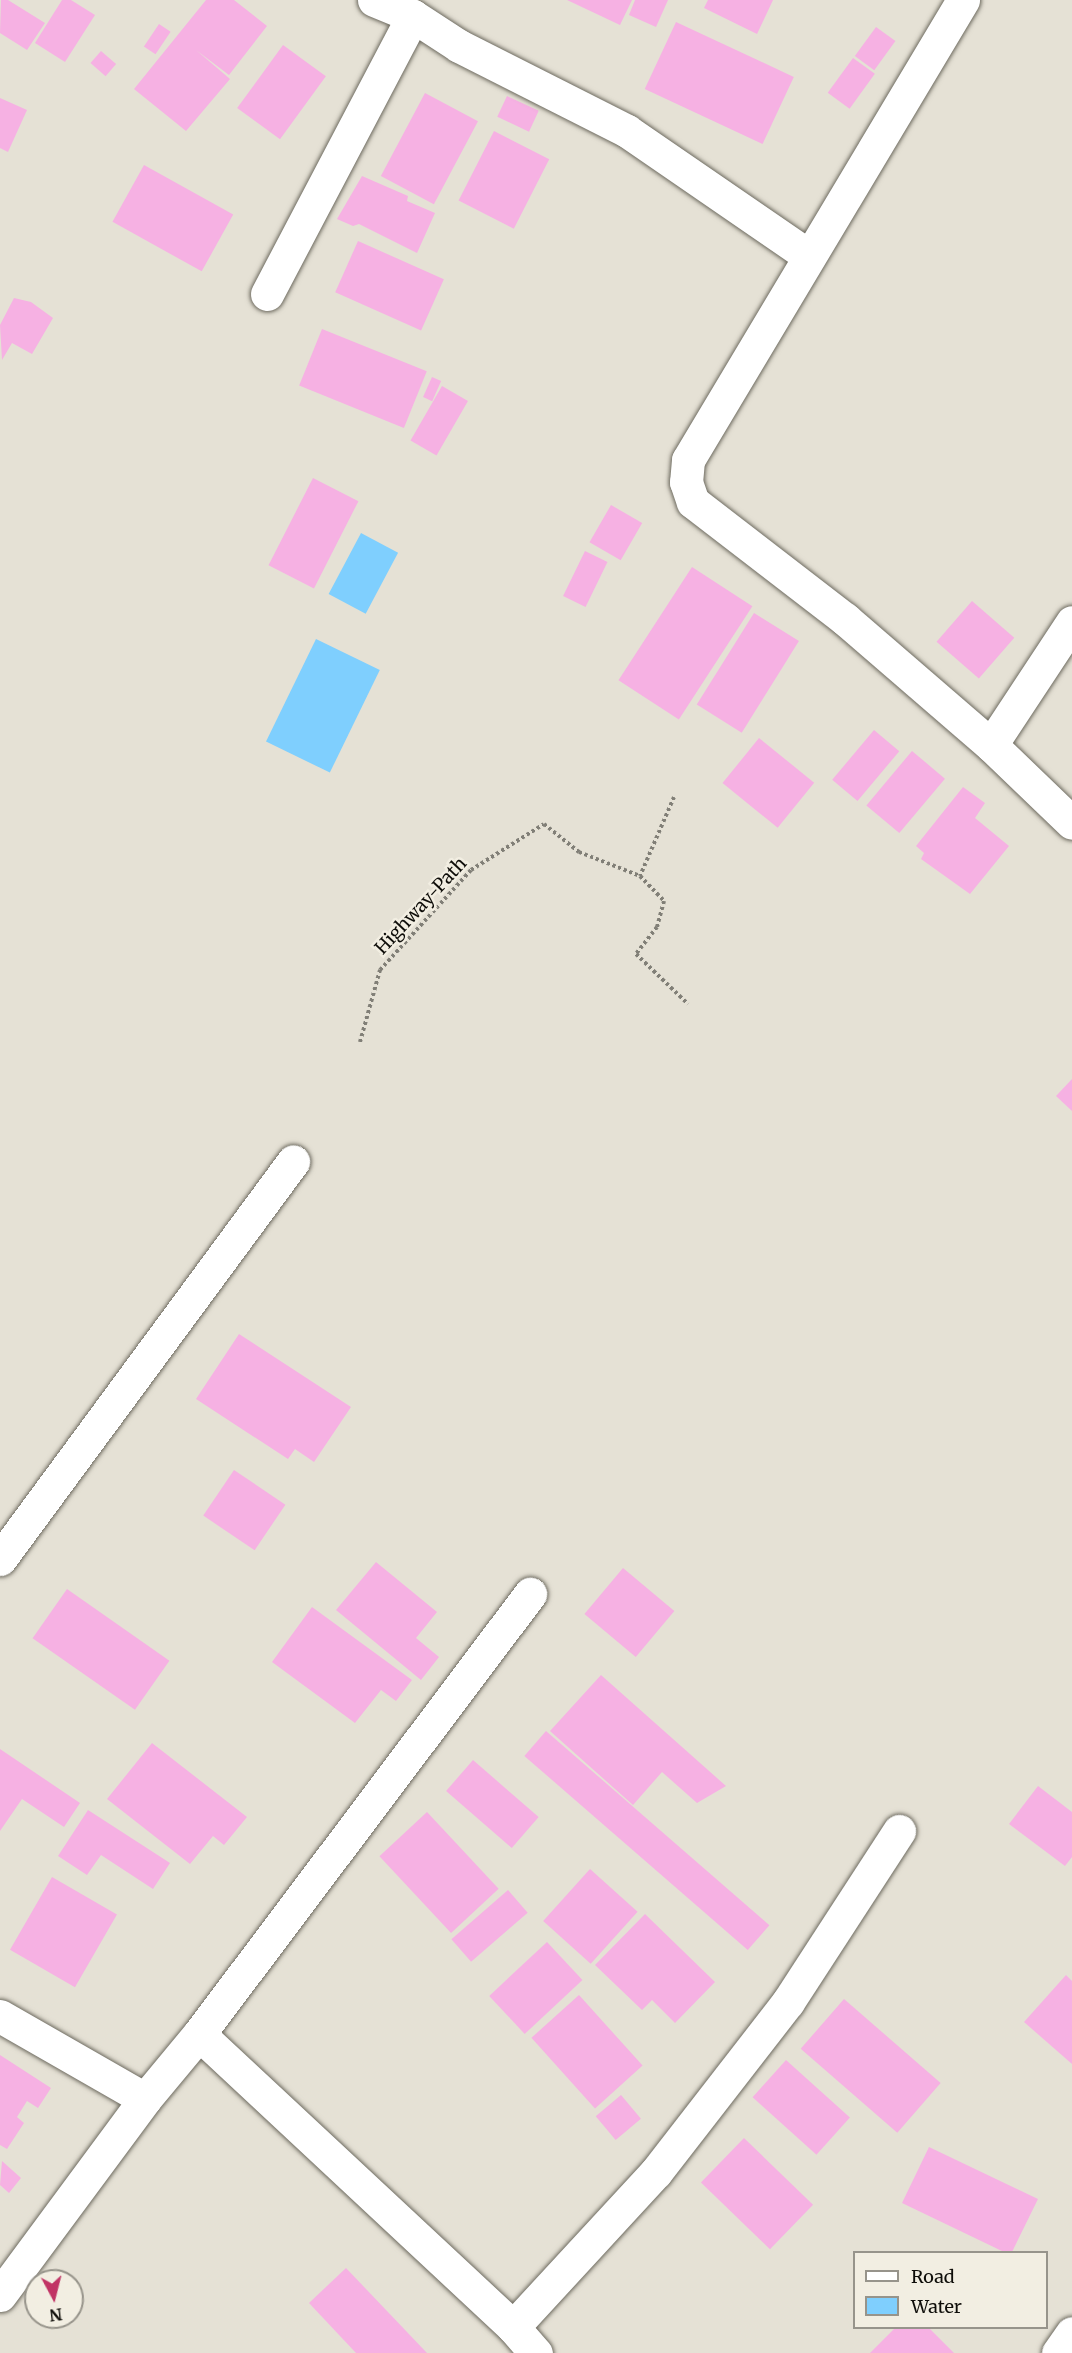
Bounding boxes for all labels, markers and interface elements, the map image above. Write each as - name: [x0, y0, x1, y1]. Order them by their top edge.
- street label: Highway-Path: [371, 853, 471, 959]
- legend: [853, 2251, 1048, 2329]
- text: Road: [911, 2265, 955, 2288]
- north arrow: [24, 2269, 84, 2329]
- text: Water: [911, 2295, 962, 2318]
- text: N: [48, 2304, 63, 2326]

